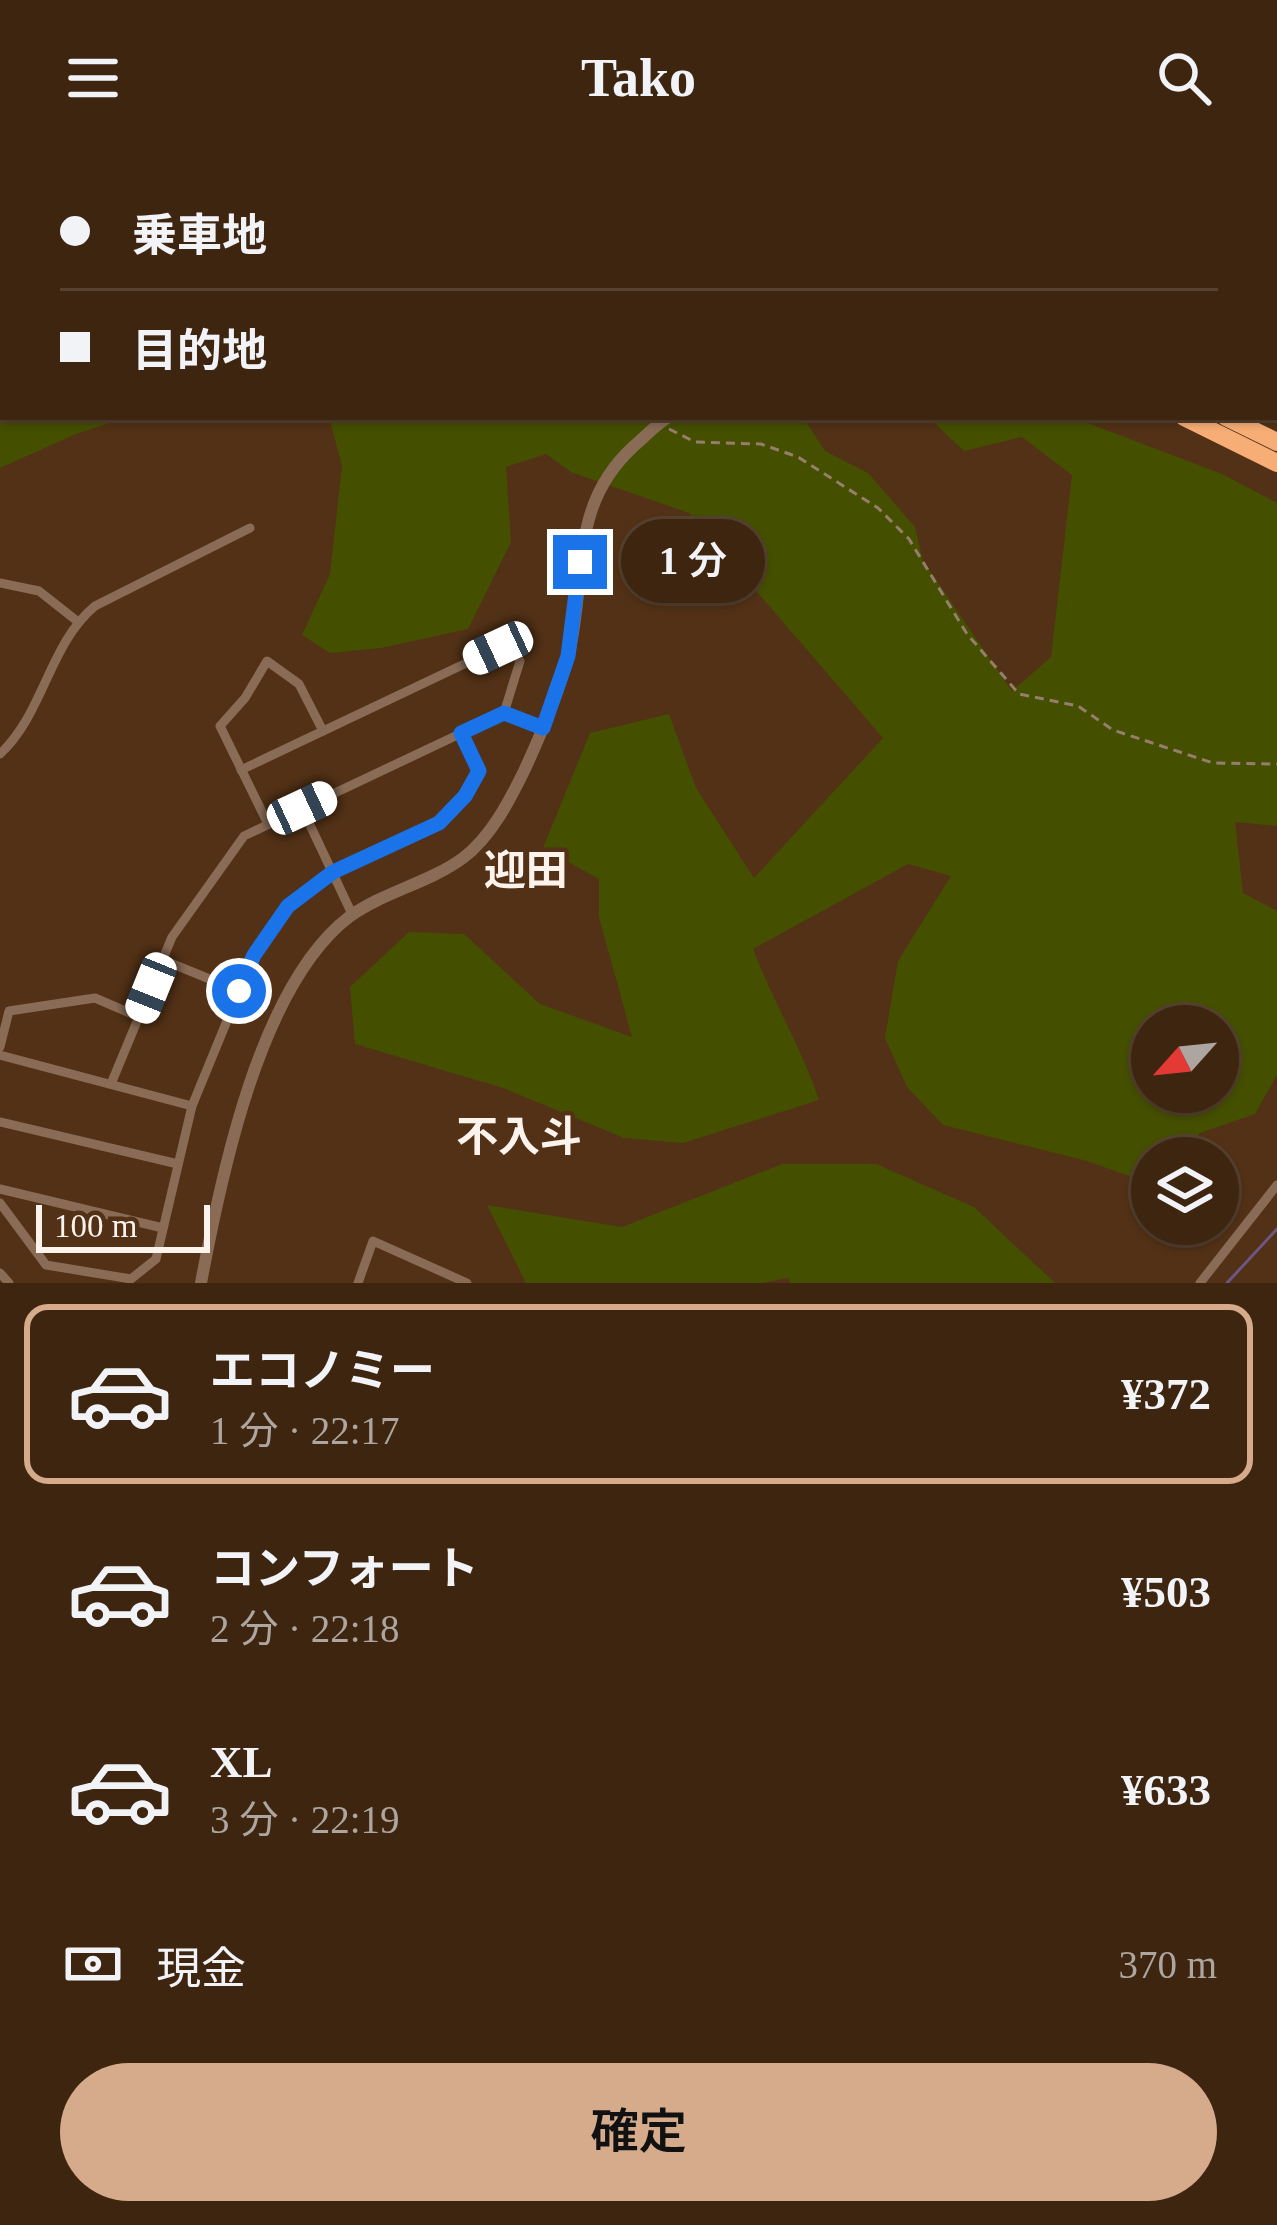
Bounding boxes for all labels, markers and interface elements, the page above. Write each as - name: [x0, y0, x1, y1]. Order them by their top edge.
- icon: menu: [60, 45, 126, 111]
- icon: search: [1151, 45, 1217, 111]
- text: Tako: [581, 48, 696, 108]
- text: 乗車地: [132, 211, 267, 261]
- text: 目的地: [132, 326, 267, 376]
- callout: 1 分: [622, 520, 766, 604]
- route end: [553, 535, 607, 589]
- text: 1 分: [659, 539, 727, 582]
- car: [458, 616, 538, 680]
- car: [262, 776, 342, 840]
- district label: 迎田: [484, 848, 568, 894]
- car: [121, 948, 181, 1028]
- route start: [212, 964, 266, 1018]
- north arrow: [1131, 1005, 1239, 1113]
- map controls: [1131, 1005, 1239, 1245]
- district label: 不入斗: [456, 1114, 582, 1160]
- button: layers: [1131, 1137, 1239, 1245]
- scale bar: [36, 1199, 210, 1252]
- text: 100 m: [54, 1208, 137, 1244]
- icon: car: [66, 1340, 174, 1448]
- text: エコノミー: [210, 1346, 435, 1396]
- text: ¥372: [1121, 1369, 1211, 1419]
- text: 1 分 · 22:17: [210, 1409, 400, 1452]
- icon: car: [66, 1538, 174, 1646]
- text: コンフォート: [210, 1544, 479, 1594]
- text: ¥503: [1121, 1567, 1211, 1617]
- text: 2 分 · 22:18: [210, 1607, 400, 1650]
- icon: car: [66, 1736, 174, 1844]
- text: XL: [210, 1737, 273, 1787]
- text: ¥633: [1121, 1765, 1211, 1815]
- text: 3 分 · 22:19: [210, 1798, 400, 1841]
- icon: cash: [60, 1931, 126, 1997]
- text: 370 m: [1118, 1943, 1217, 1986]
- text: 現金: [156, 1944, 246, 1994]
- button: 確定: [60, 2063, 1217, 2201]

